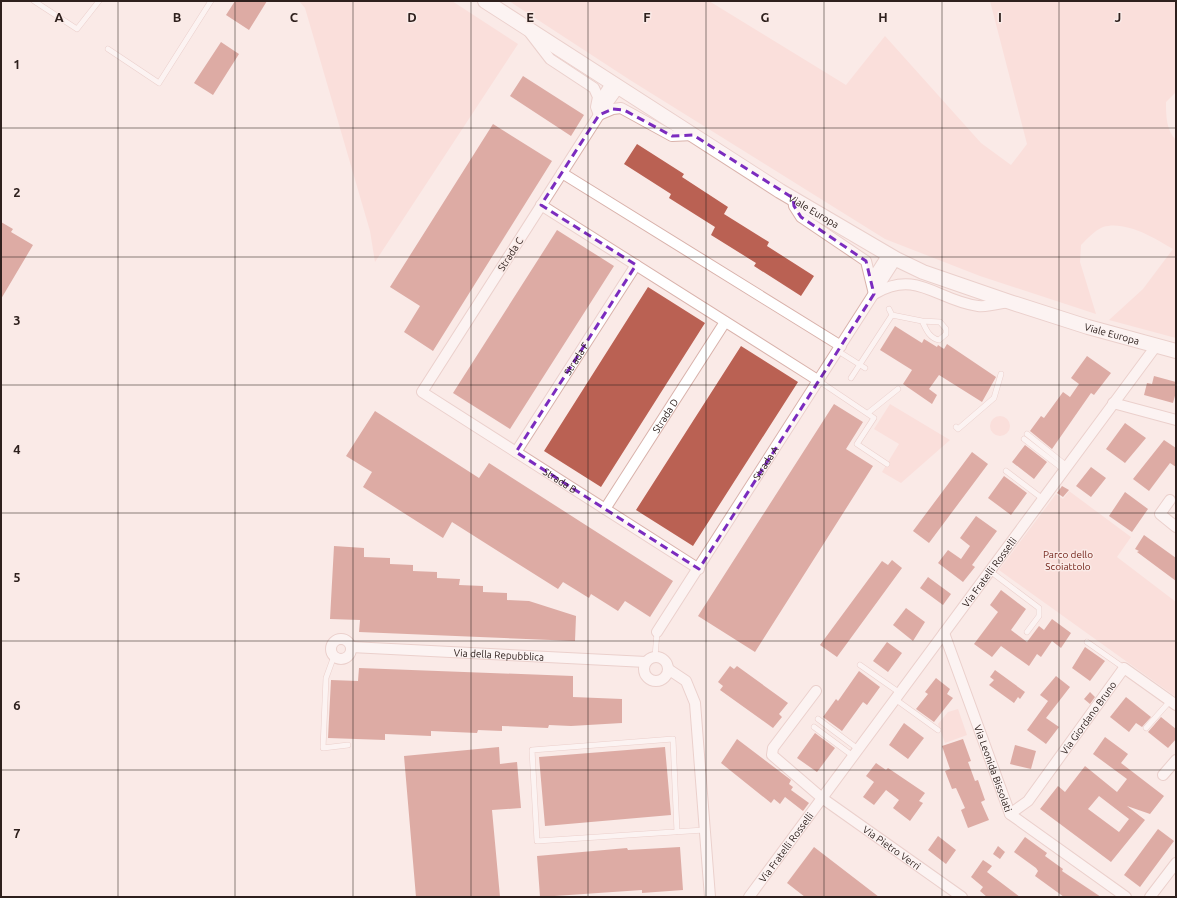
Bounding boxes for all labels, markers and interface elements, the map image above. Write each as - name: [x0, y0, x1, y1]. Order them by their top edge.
- text: A: [54, 10, 64, 24]
- text: B: [173, 10, 182, 24]
- text: C: [290, 10, 299, 24]
- text: D: [407, 10, 417, 24]
- text: E: [526, 10, 534, 24]
- text: F: [643, 10, 651, 24]
- text: G: [761, 10, 770, 24]
- text: H: [878, 10, 888, 24]
- text: I: [998, 10, 1002, 24]
- text: J: [1115, 10, 1121, 24]
- text: 1: [13, 57, 21, 71]
- text: 2: [13, 185, 21, 199]
- street label: Viale Europa: [786, 192, 841, 230]
- street label: Strada C: [496, 236, 525, 273]
- text: 3: [13, 313, 21, 327]
- street label: Viale Europa: [1083, 321, 1140, 347]
- street label: Strada F: [562, 340, 591, 377]
- street label: Strada D: [650, 397, 680, 435]
- text: 4: [13, 442, 21, 456]
- street label: Strada A: [751, 444, 781, 482]
- street label: Strada B: [541, 466, 579, 495]
- street label: Via Fratelli Rosselli: [960, 535, 1019, 609]
- park label: Parco dello Scoiattolo: [1043, 549, 1093, 572]
- text: 5: [13, 570, 21, 584]
- street label: Via della Repubblica: [453, 647, 544, 663]
- street label: Via Giordano Bruno: [1058, 679, 1119, 757]
- text: 6: [13, 698, 21, 712]
- street label: Via Leonida Bissolati: [972, 723, 1014, 814]
- street label: Via Fratelli Rosselli: [757, 810, 816, 884]
- street label: Via Pietro Verri: [861, 824, 922, 872]
- text: 7: [13, 826, 21, 840]

